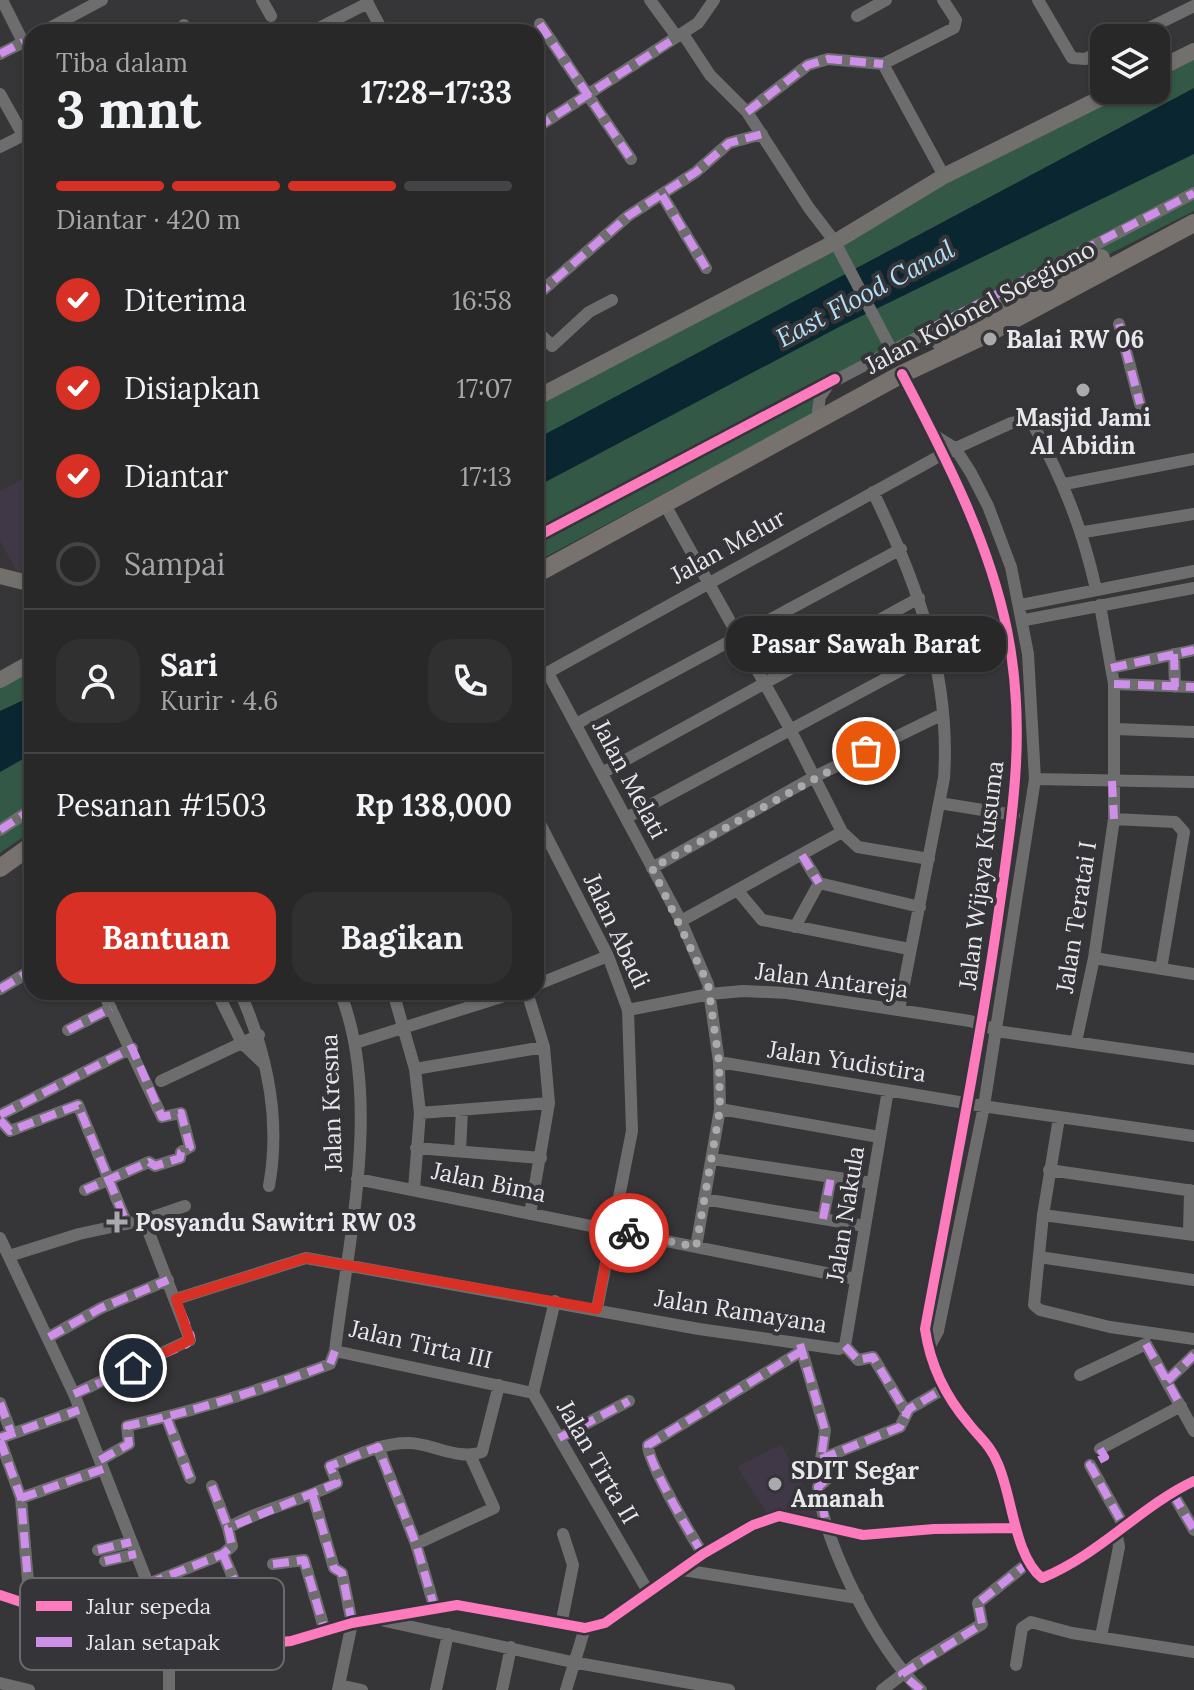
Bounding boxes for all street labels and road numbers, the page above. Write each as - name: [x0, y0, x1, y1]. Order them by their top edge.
- street label: Jalan Kolonel Soegiono: [859, 233, 1100, 381]
- street label: Jalan Melur: [664, 501, 792, 591]
- street label: Jalan Melati: [585, 713, 674, 844]
- street label: Jalan Wijaya Kusuma: [951, 759, 1010, 992]
- street label: Jalan Teratai I: [1049, 839, 1103, 996]
- street label: Jalan Abadi: [576, 868, 657, 993]
- street label: Jalan Antareja: [753, 955, 910, 1005]
- street label: Jalan Kresna: [313, 1033, 349, 1174]
- street label: Jalan Yudistira: [765, 1033, 928, 1089]
- street label: Jalan Nakula: [819, 1144, 871, 1285]
- street label: Jalan Bima: [428, 1155, 549, 1209]
- street label: Jalan Ramayana: [652, 1282, 829, 1340]
- street label: Jalan Tirta III: [346, 1312, 495, 1375]
- street label: Jalan Tirta II: [550, 1394, 646, 1529]

